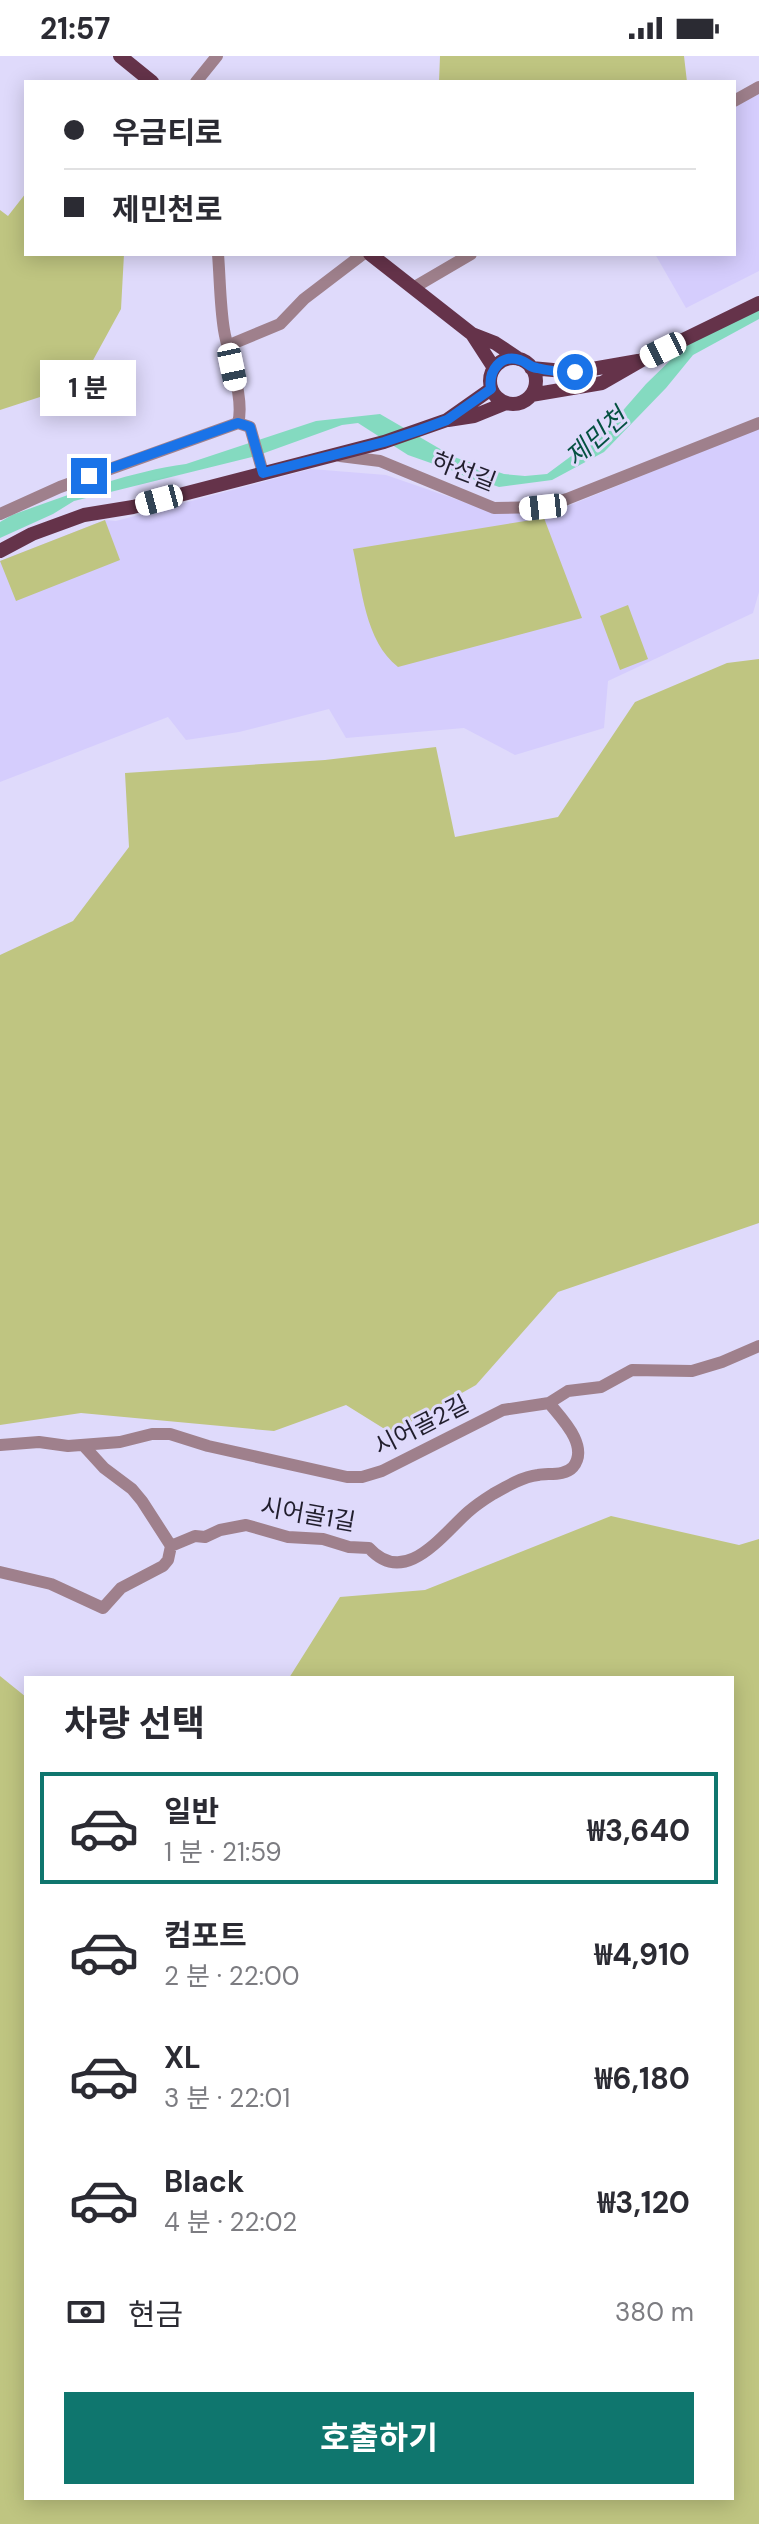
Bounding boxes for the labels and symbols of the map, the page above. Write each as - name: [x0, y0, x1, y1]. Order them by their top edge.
- car: [636, 329, 690, 371]
- car: [215, 341, 249, 393]
- route start: [557, 354, 593, 390]
- callout: 1 분: [41, 360, 137, 416]
- water label: 제민천: [558, 398, 636, 474]
- street label: 하선길: [428, 445, 500, 497]
- route end: [71, 458, 107, 494]
- car: [133, 482, 185, 518]
- car: [518, 493, 568, 521]
- street label: 시어골2길: [368, 1388, 474, 1462]
- street label: 시어골1길: [258, 1490, 358, 1538]

